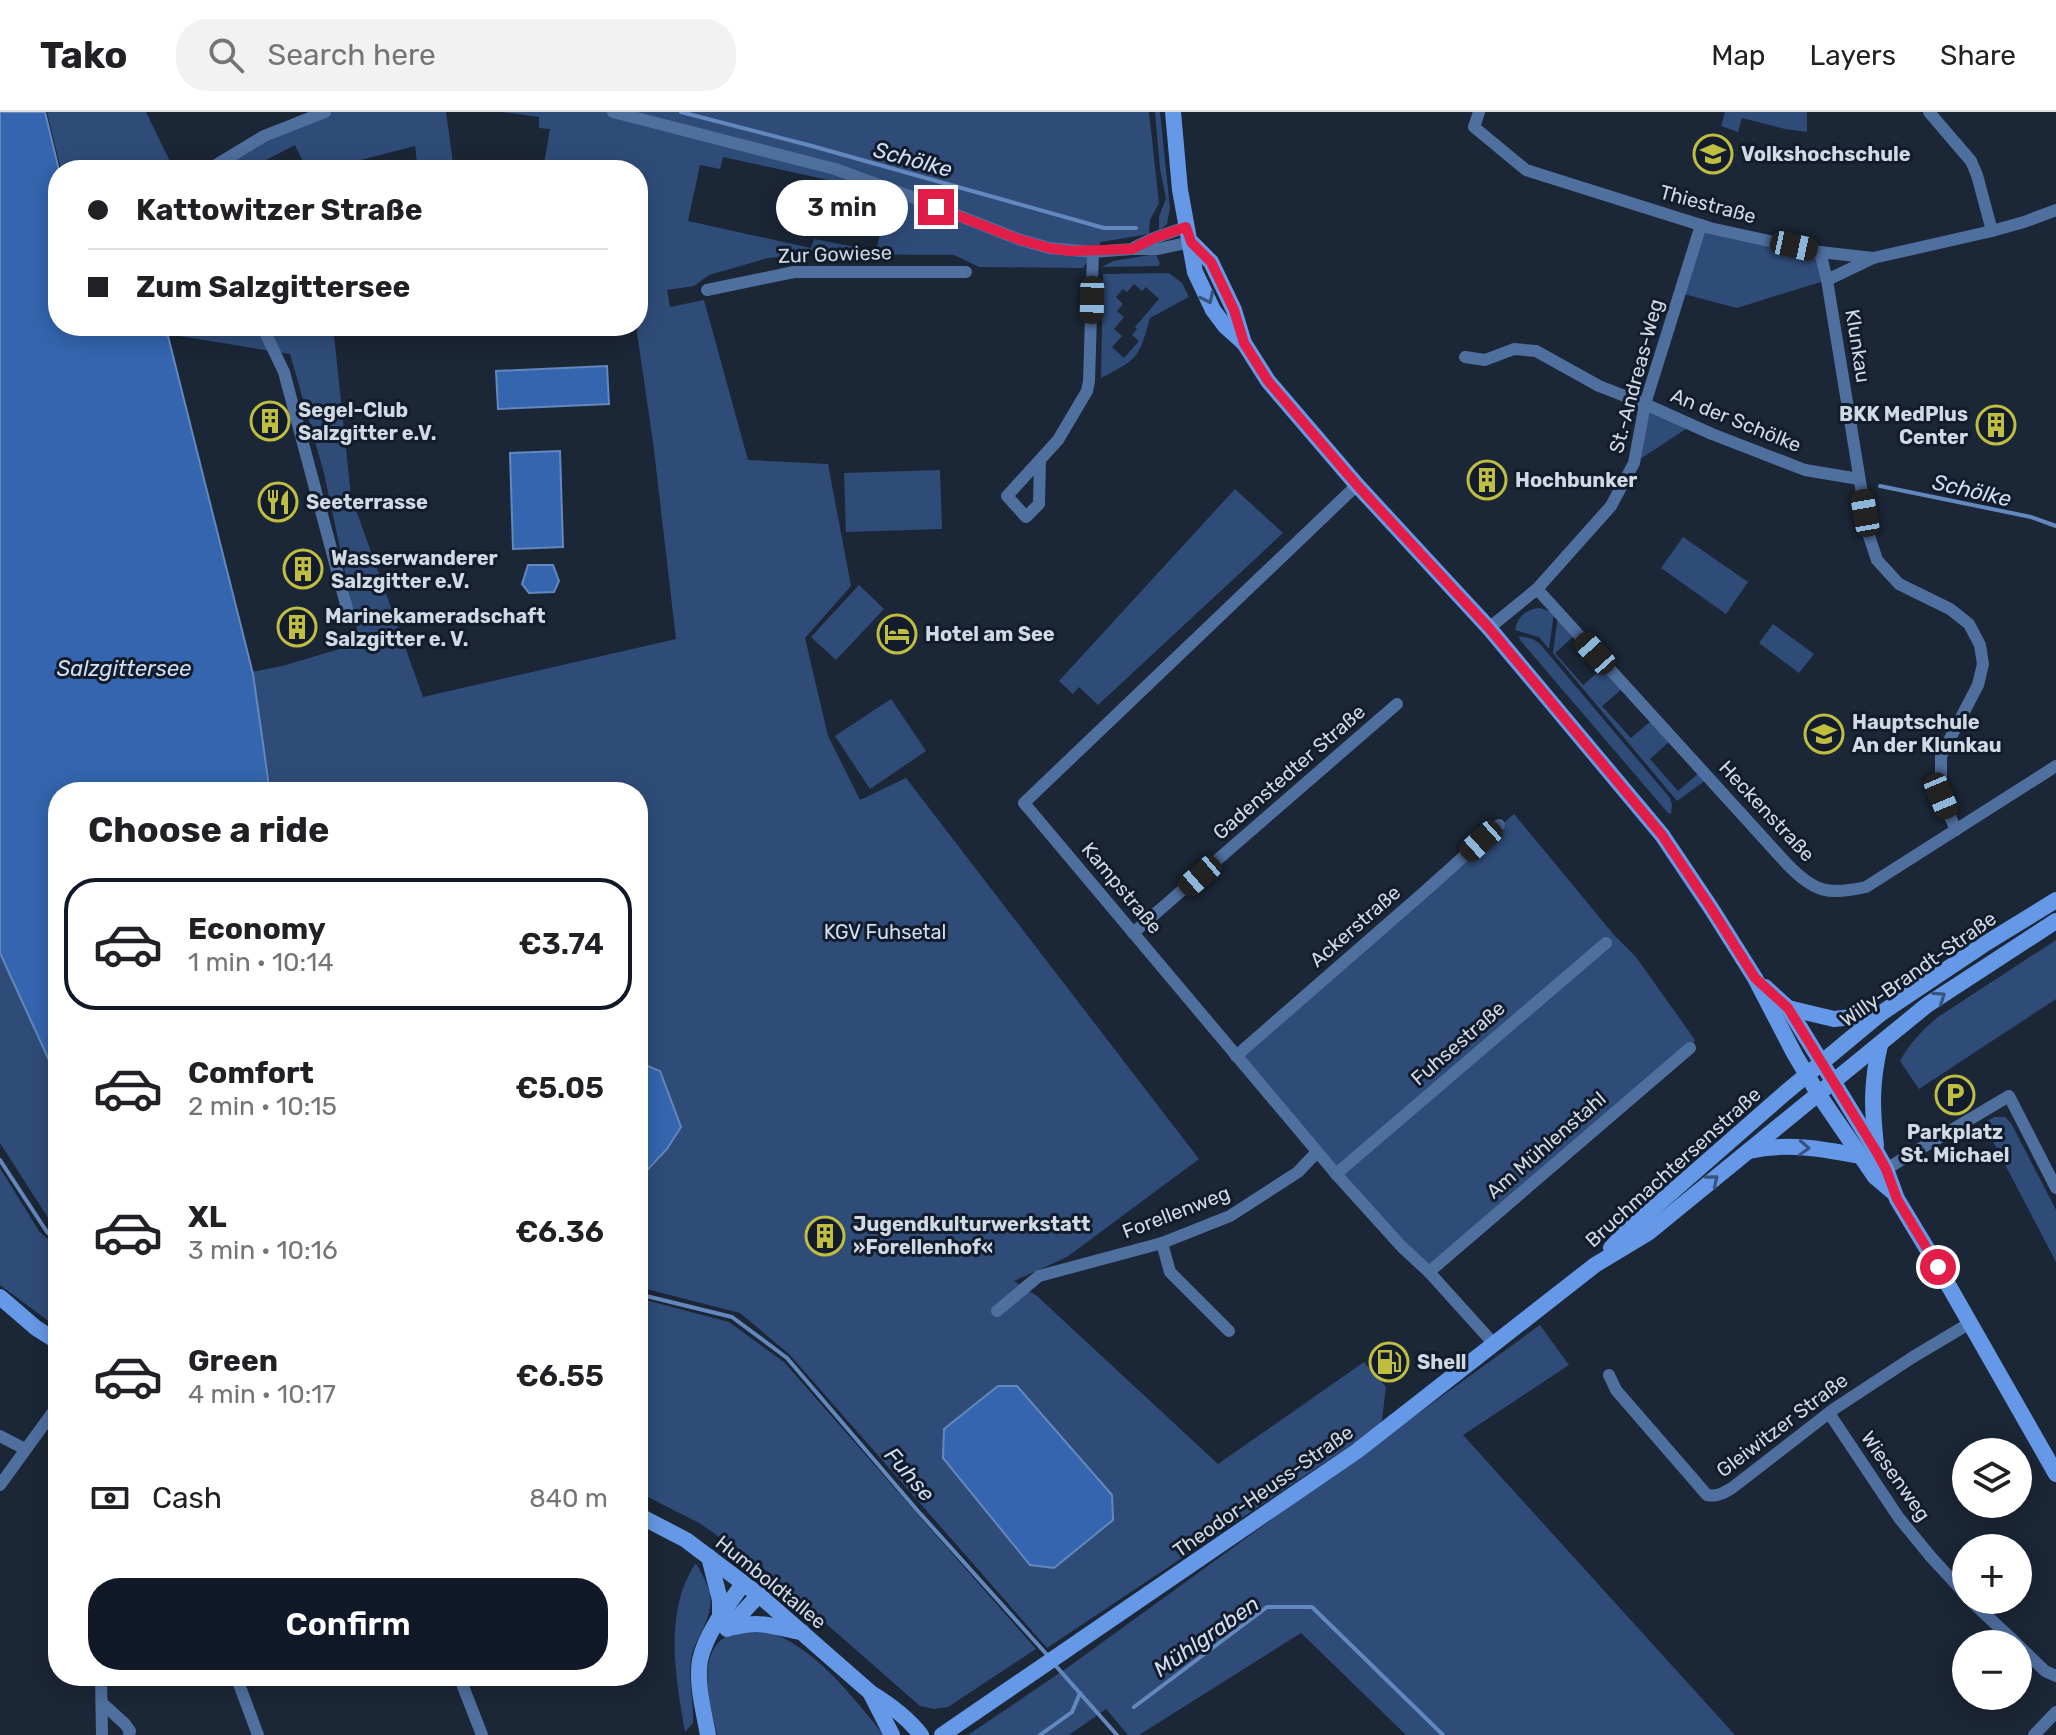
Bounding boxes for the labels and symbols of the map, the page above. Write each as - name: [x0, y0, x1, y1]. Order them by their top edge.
- school or university icon: Volkshochschule: [1692, 133, 1734, 175]
- water label: Schölke: [871, 136, 955, 183]
- place label: Volkshochschule: [1741, 142, 1911, 166]
- callout: 3 min: [776, 179, 908, 235]
- street label: Thiestraße: [1657, 180, 1759, 228]
- route end: [918, 189, 954, 225]
- car: [1768, 229, 1820, 263]
- street label: Zur Gowiese: [778, 240, 892, 268]
- car: [1080, 276, 1104, 324]
- one-way arrow: [1198, 290, 1214, 304]
- street label: St.-Andreas-Weg: [1604, 296, 1668, 456]
- street label: Klunkau: [1840, 307, 1876, 385]
- street label: An der Schölke: [1667, 383, 1805, 457]
- place label: Segel-Club Salzgitter e.V.: [298, 398, 436, 445]
- building icon: Segel-Club Salzgitter e.V.: [249, 400, 291, 442]
- place label: BKK MedPlus Center: [1839, 402, 1968, 449]
- building icon: BKK MedPlus Center: [1975, 404, 2017, 446]
- building icon: Hochbunker: [1466, 459, 1508, 501]
- place label: Hochbunker: [1515, 468, 1637, 492]
- water label: Schölke: [1930, 468, 2014, 513]
- restaurant icon: Seeterrasse: [257, 481, 299, 523]
- car: [1849, 487, 1881, 539]
- place label: Seeterrasse: [306, 490, 428, 514]
- place label: Wasserwanderer Salzgitter e.V.: [331, 546, 498, 593]
- building icon: Wasserwanderer Salzgitter e.V.: [282, 548, 324, 590]
- place label: Marinekameradschaft Salzgitter e. V.: [325, 604, 546, 651]
- building icon: Marinekameradschaft Salzgitter e. V.: [276, 606, 318, 648]
- hotel icon: Hotel am See: [876, 613, 918, 655]
- place label: Hotel am See: [925, 622, 1055, 646]
- car: [1570, 627, 1620, 679]
- water label: Salzgittersee: [57, 655, 191, 682]
- street label: Gadenstedter Straße: [1208, 699, 1370, 845]
- place label: Hauptschule An der Klunkau: [1852, 710, 2002, 757]
- school or university icon: Hauptschule An der Klunkau: [1803, 713, 1845, 755]
- street label: Heckenstraße: [1714, 756, 1820, 866]
- car: [1921, 769, 1961, 823]
- car: [1455, 816, 1507, 866]
- street label: Kampstraße: [1077, 837, 1167, 939]
- car: [1174, 851, 1226, 901]
- street label: Ackerstraße: [1305, 880, 1405, 972]
- street label: Willy-Brandt-Straße: [1835, 906, 2001, 1032]
- park label: KGV Fuhsetal: [824, 920, 946, 944]
- one-way arrow: [1932, 991, 1946, 1006]
- street label: Fuhsestraße: [1406, 996, 1510, 1090]
- parking icon: Parkplatz St. Michael: [1934, 1074, 1976, 1116]
- street label: Bruchmachtersenstraße: [1580, 1082, 1766, 1252]
- street label: Am Mühlenstahl: [1481, 1087, 1611, 1203]
- place label: Parkplatz St. Michael: [1900, 1120, 2010, 1167]
- one-way arrow: [1798, 1139, 1811, 1156]
- one-way arrow: [1703, 1176, 1718, 1190]
- street label: Forellenweg: [1119, 1180, 1233, 1244]
- place label: Jugendkulturwerkstatt »Forellenhof«: [853, 1212, 1090, 1259]
- building icon: Jugendkulturwerkstatt »Forellenhof«: [804, 1215, 846, 1257]
- route start: [1920, 1249, 1956, 1285]
- fuel station icon: Shell: [1368, 1341, 1410, 1383]
- place label: Shell: [1417, 1350, 1467, 1374]
- street label: Gleiwitzer Straße: [1712, 1368, 1852, 1482]
- street label: Theodor-Heuss-Straße: [1168, 1420, 1358, 1562]
- street label: Wiesenweg: [1856, 1426, 1936, 1526]
- water label: Fuhse: [879, 1442, 940, 1507]
- street label: Humboldtallee: [711, 1530, 831, 1634]
- water label: Mühlgraben: [1148, 1590, 1264, 1683]

